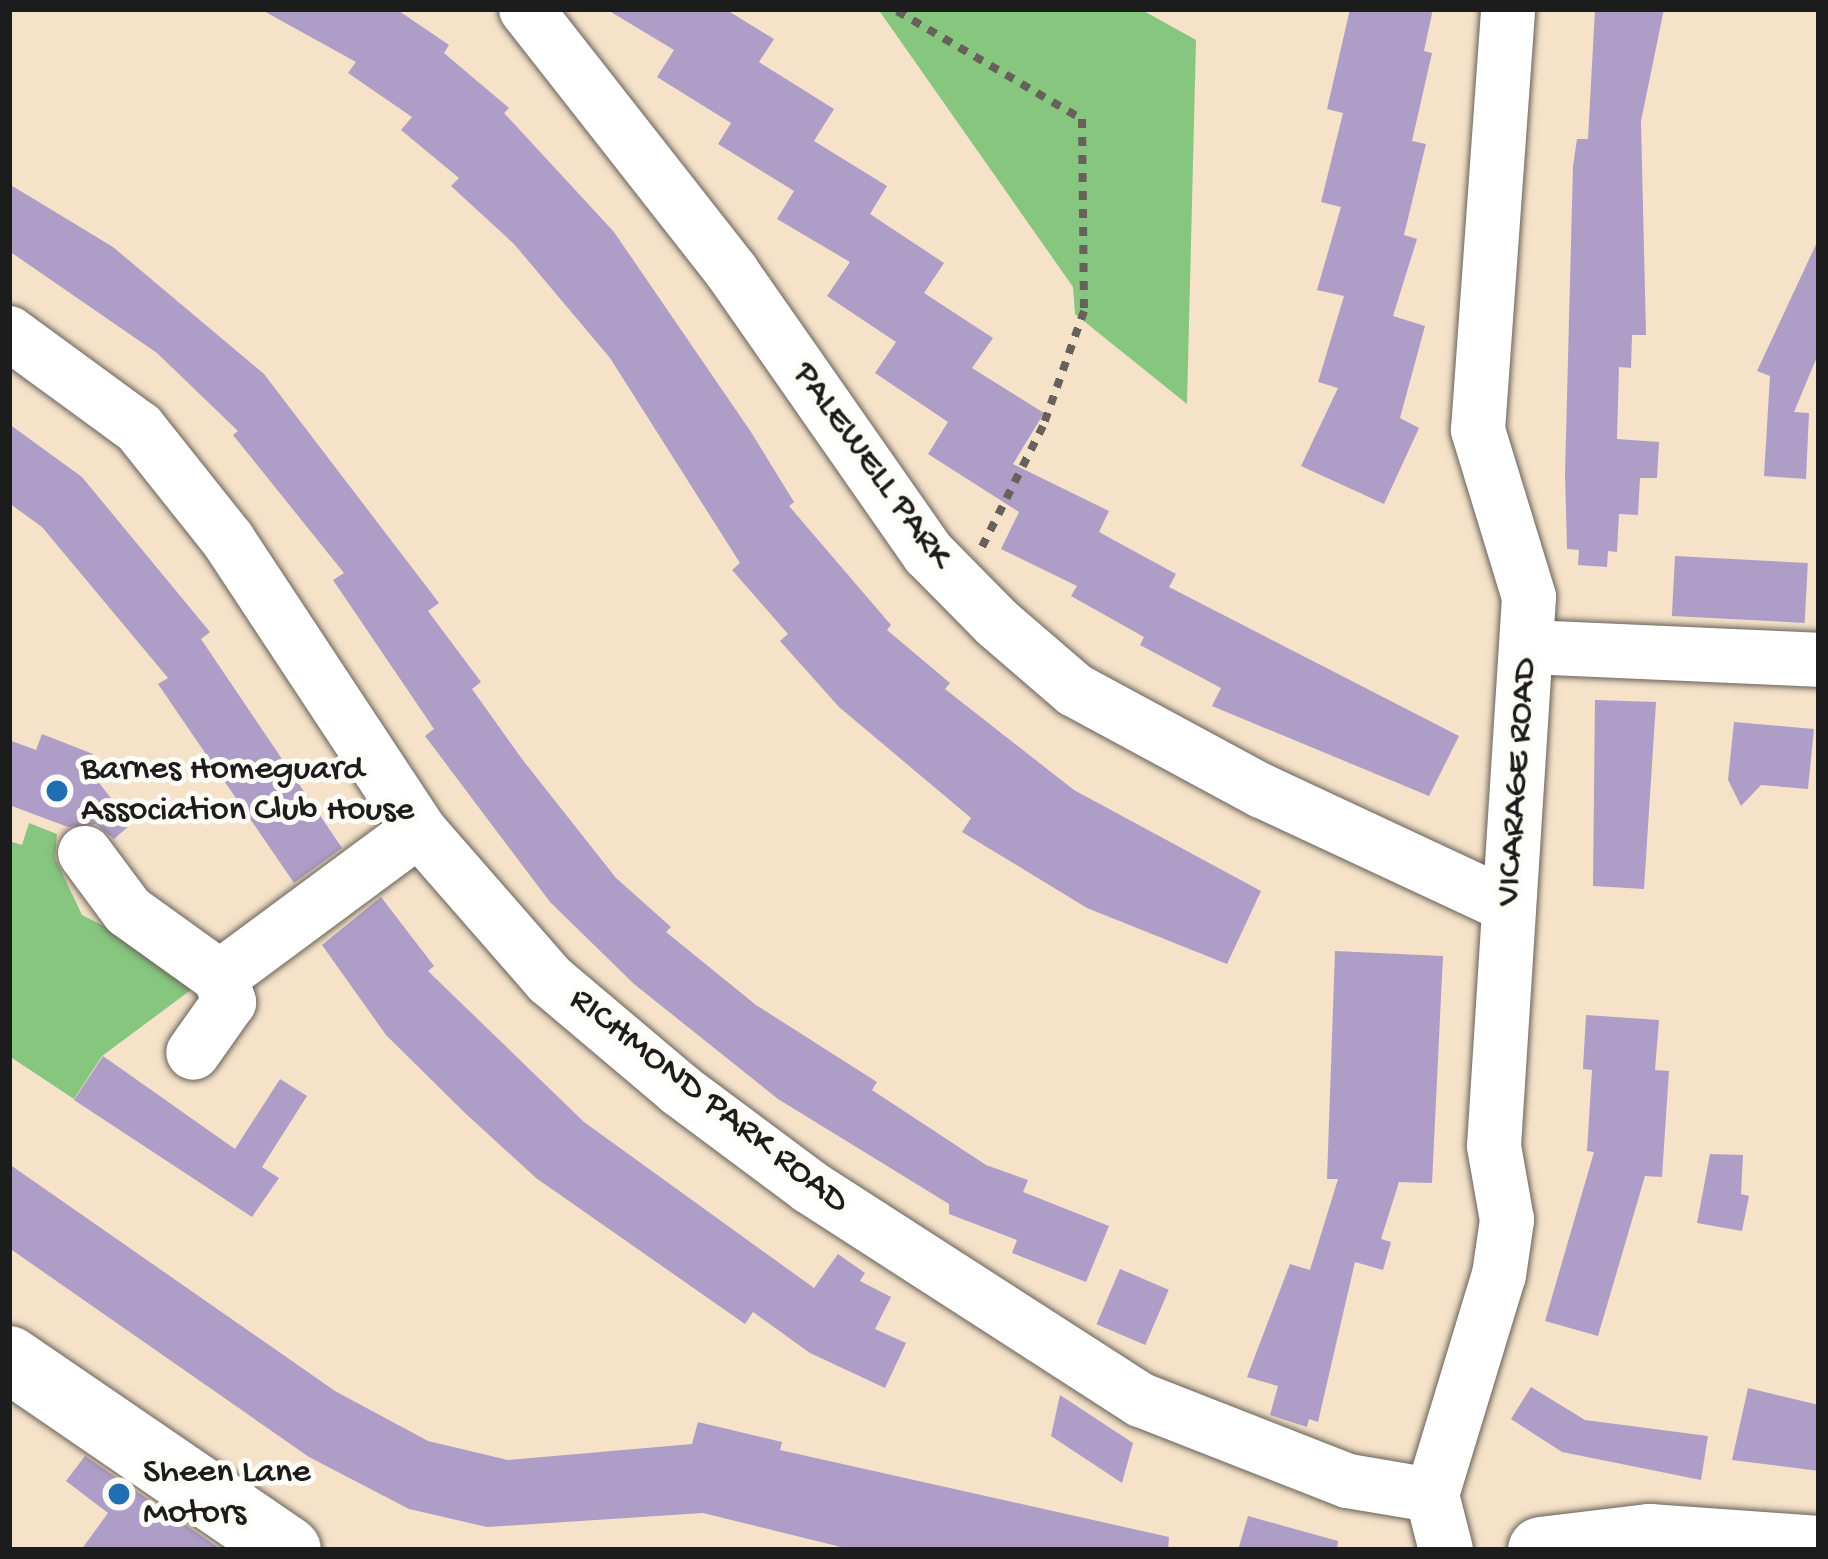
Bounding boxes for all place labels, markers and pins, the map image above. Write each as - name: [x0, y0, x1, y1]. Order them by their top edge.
- place label: Barnes Homeguard Association Club House: [81, 748, 414, 833]
- marker: Barnes Homeguard Association Club House: [44, 778, 70, 804]
- place label: Sheen Lane Motors: [143, 1451, 311, 1536]
- marker: Sheen Lane Motors: [106, 1481, 132, 1507]

